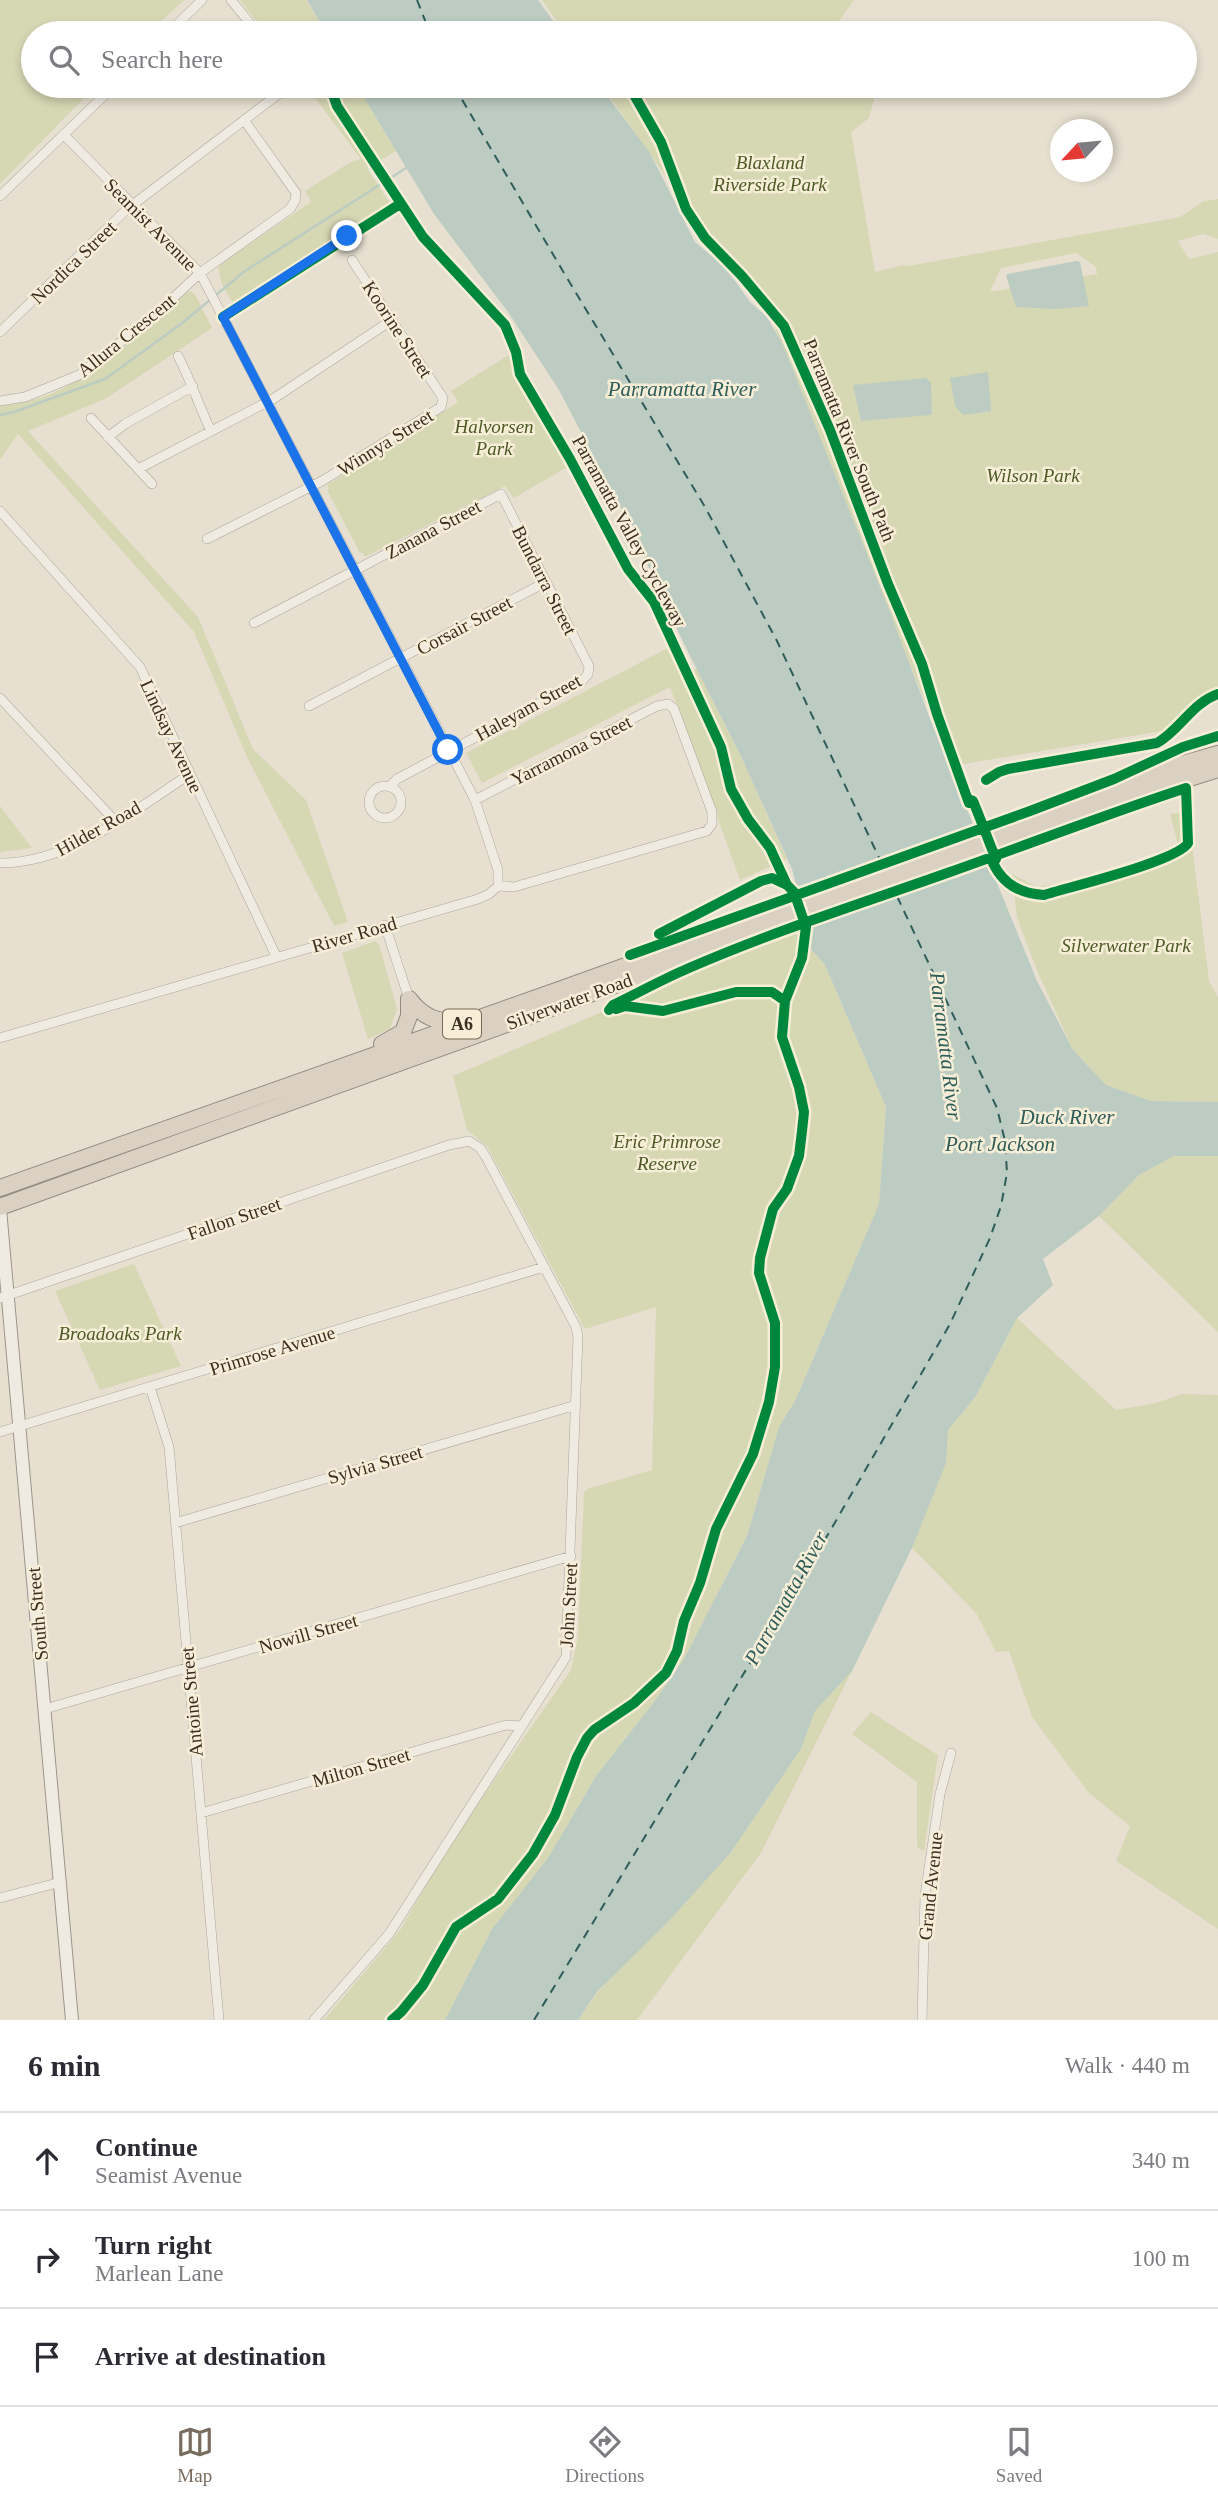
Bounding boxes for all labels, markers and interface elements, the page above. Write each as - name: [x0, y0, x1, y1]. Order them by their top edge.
- search box: [21, 21, 1197, 98]
- icon: search: [45, 41, 83, 79]
- text: Search here: [101, 45, 223, 74]
- north arrow: [1050, 119, 1113, 182]
- park label: Blaxland Riverside Park: [712, 152, 827, 195]
- street label: Seamist Avenue: [100, 174, 201, 275]
- street label: Nordica Street: [26, 216, 121, 308]
- route end: [331, 220, 362, 251]
- street label: Koorine Street: [358, 277, 437, 382]
- street label: Allura Crescent: [73, 289, 180, 381]
- street label: Parramatta River South Path: [799, 336, 900, 545]
- water label: Parramatta River: [607, 377, 757, 401]
- street label: Winnya Street: [334, 404, 437, 480]
- park label: Halvorsen Park: [453, 416, 534, 459]
- street label: Parramatta Valley Cycleway: [568, 432, 691, 631]
- park label: Wilson Park: [986, 465, 1080, 486]
- street label: Zanana Street: [382, 495, 485, 563]
- street label: Bundarra Street: [508, 522, 581, 639]
- street label: Corsair Street: [413, 591, 516, 659]
- street label: Haleyam Street: [472, 669, 585, 745]
- street label: Lindsay Avenue: [136, 676, 207, 796]
- street label: Yarramona Street: [507, 711, 636, 790]
- route start: [432, 734, 463, 765]
- street label: Hilder Road: [52, 796, 145, 860]
- street label: River Road: [309, 912, 399, 957]
- park label: Silverwater Park: [1061, 935, 1191, 956]
- street label: Silverwater Road: [503, 969, 635, 1034]
- water label: Parramatta River: [925, 970, 967, 1122]
- road number: A6: [443, 1009, 481, 1038]
- water label: Duck River: [1018, 1105, 1115, 1129]
- park label: Eric Primrose Reserve: [612, 1131, 721, 1174]
- water label: Port Jackson: [944, 1132, 1055, 1156]
- street label: Fallon Street: [185, 1192, 284, 1244]
- street label: Primrose Avenue: [207, 1321, 337, 1380]
- park label: Broadoaks Park: [58, 1323, 182, 1344]
- street label: Sylvia Street: [325, 1441, 426, 1488]
- water label: Parramatta River: [739, 1526, 833, 1670]
- street label: John Street: [556, 1561, 581, 1648]
- street label: South Street: [23, 1566, 52, 1661]
- street label: Nowill Street: [256, 1609, 361, 1658]
- street label: Antoine Street: [176, 1645, 207, 1758]
- street label: Milton Street: [310, 1743, 413, 1791]
- street label: Grand Avenue: [914, 1831, 947, 1941]
- text: 6 min: [28, 2049, 101, 2082]
- text: Walk · 440 m: [1065, 2053, 1190, 2078]
- text: Continue: [95, 2133, 198, 2162]
- icon: ahead: [28, 2142, 66, 2180]
- text: 340 m: [1132, 2148, 1190, 2173]
- text: Seamist Avenue: [95, 2163, 242, 2188]
- text: Turn right: [95, 2231, 212, 2260]
- icon: right: [28, 2240, 66, 2278]
- text: 100 m: [1132, 2246, 1190, 2271]
- text: Marlean Lane: [95, 2261, 223, 2286]
- icon: arrive: [28, 2338, 66, 2376]
- text: Arrive at destination: [95, 2342, 326, 2371]
- tab: Map: [176, 2423, 214, 2487]
- tab: Directions: [565, 2423, 644, 2487]
- tab: Saved: [996, 2423, 1042, 2487]

